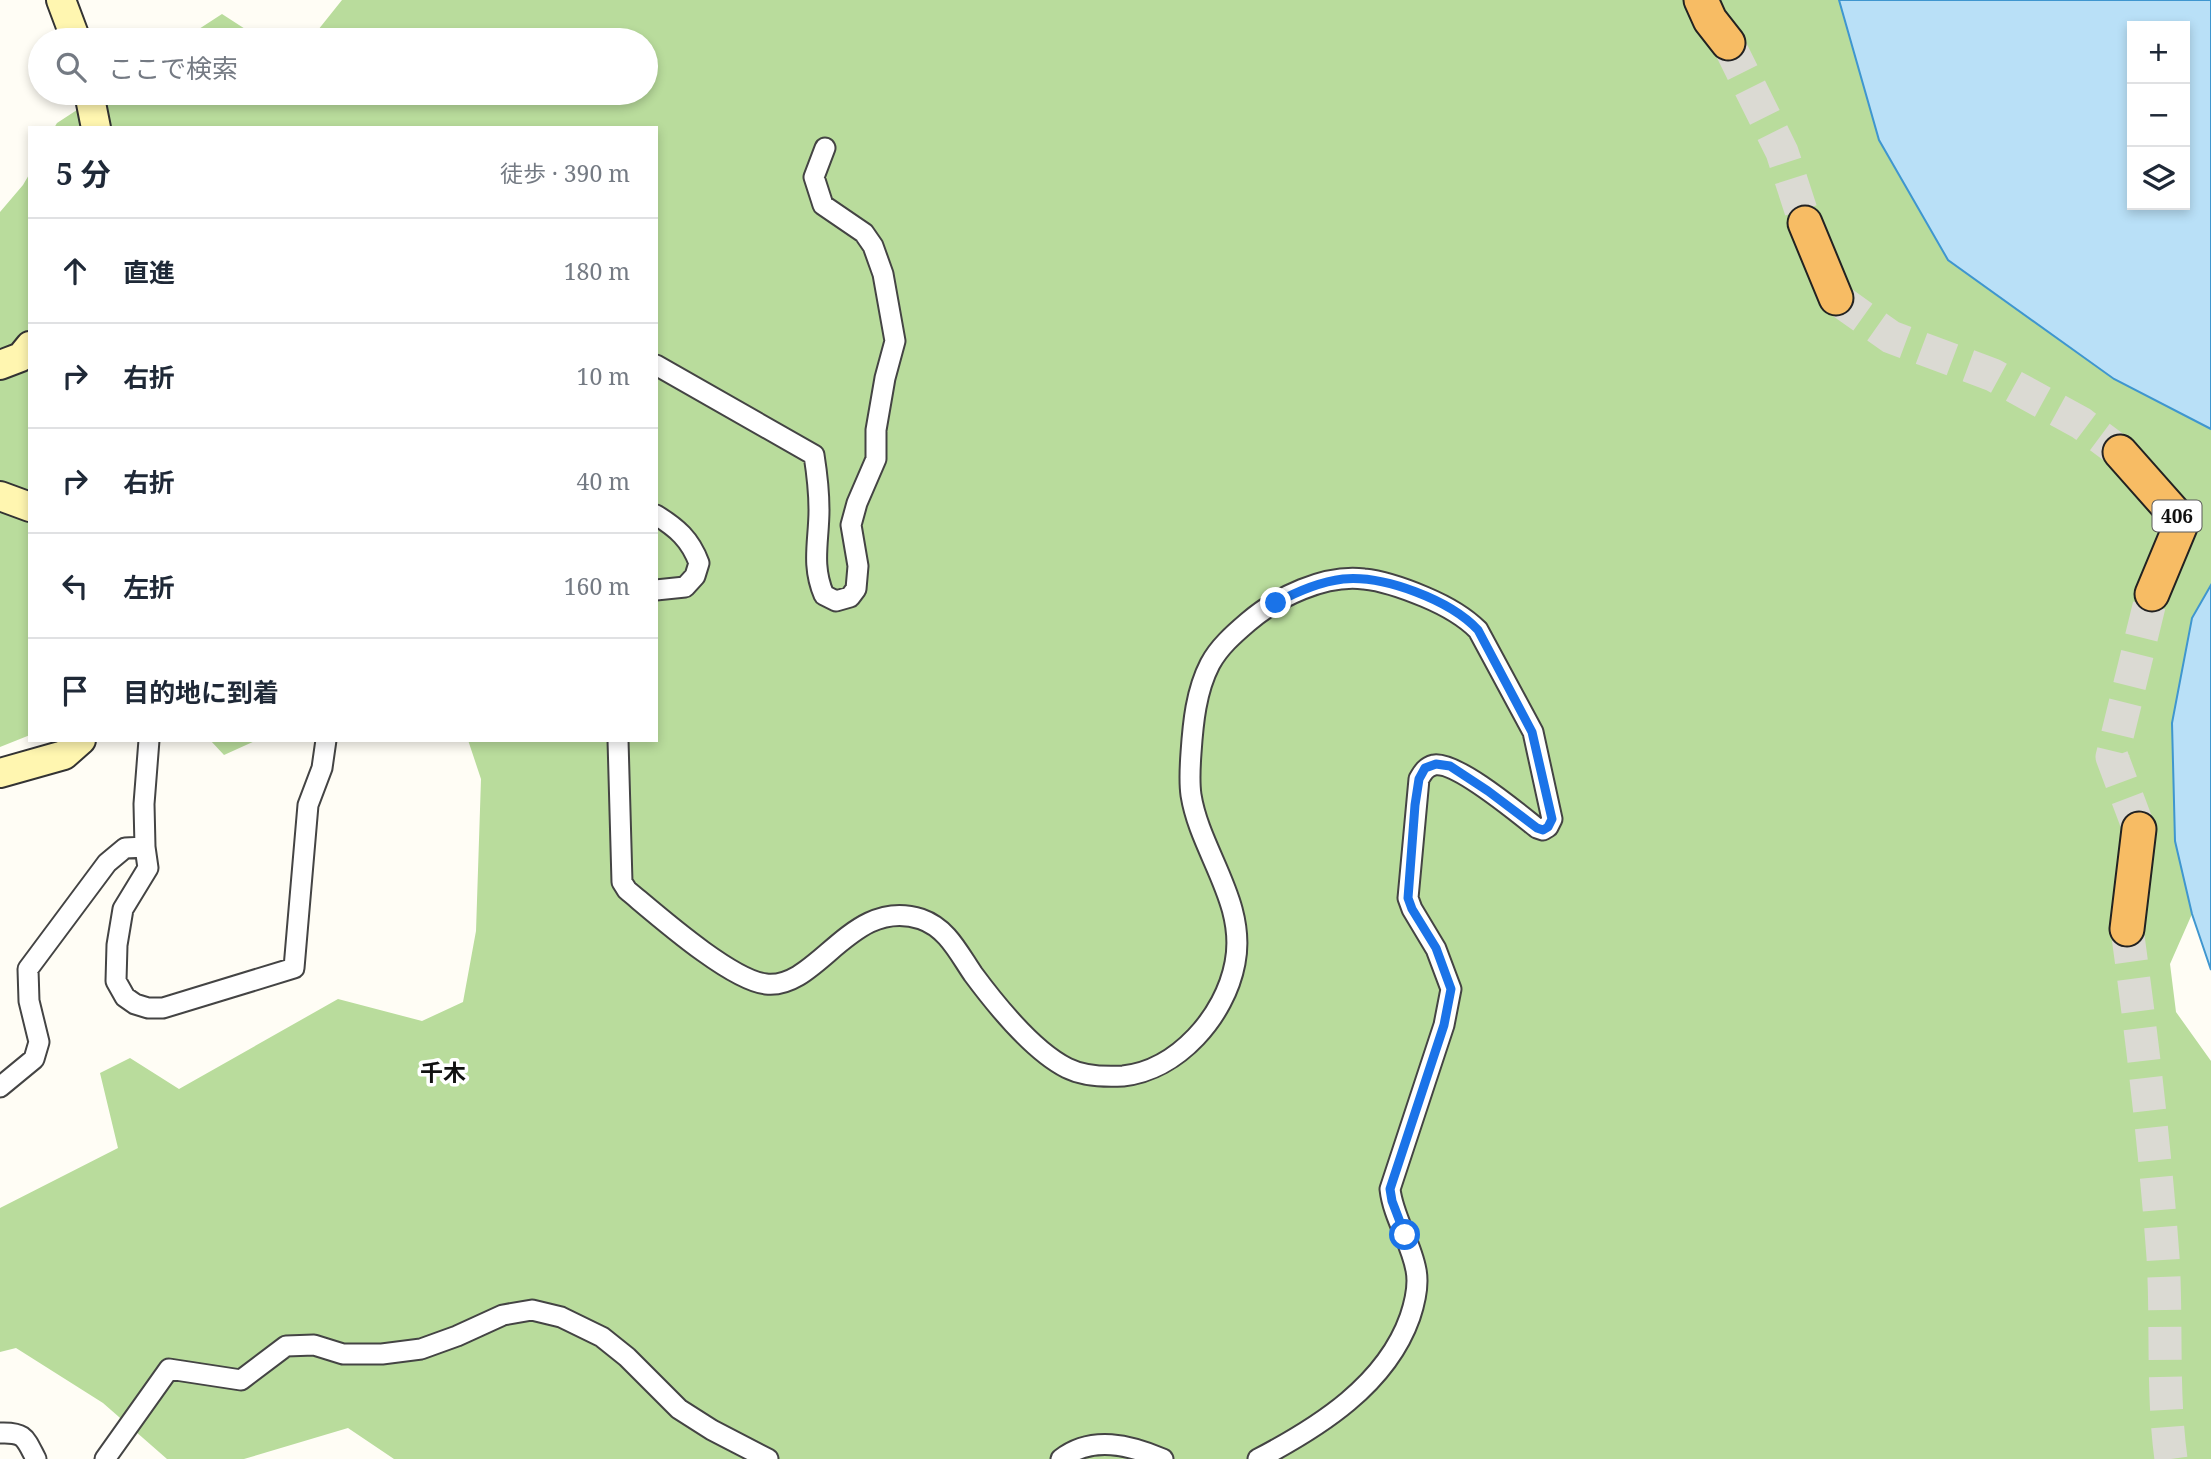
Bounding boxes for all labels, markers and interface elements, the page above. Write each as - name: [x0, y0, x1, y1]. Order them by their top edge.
- map controls: [2127, 21, 2190, 210]
- button: +: [2127, 21, 2190, 84]
- search box: [28, 28, 658, 105]
- icon: search: [52, 48, 90, 86]
- text: ここで検索: [108, 50, 238, 86]
- button: −: [2127, 84, 2190, 147]
- button: layers: [2127, 147, 2190, 210]
- text: 5 分: [56, 153, 111, 194]
- text: 徒歩 · 390 m: [500, 157, 630, 189]
- icon: ahead: [56, 252, 94, 290]
- text: 直進: [123, 254, 175, 290]
- text: 180 m: [564, 255, 630, 287]
- icon: right: [56, 357, 94, 395]
- text: 右折: [123, 359, 175, 395]
- text: 10 m: [577, 360, 630, 392]
- icon: right: [56, 462, 94, 500]
- text: 右折: [123, 464, 175, 500]
- text: 40 m: [577, 465, 630, 497]
- road number: 406: [2152, 500, 2202, 531]
- icon: left: [56, 567, 94, 605]
- text: 左折: [123, 569, 175, 605]
- text: 160 m: [564, 570, 630, 602]
- route end: [1260, 587, 1291, 618]
- icon: arrive: [56, 672, 94, 710]
- text: 目的地に到着: [123, 674, 279, 710]
- district label: 千木: [420, 1056, 466, 1088]
- route start: [1389, 1219, 1420, 1250]

